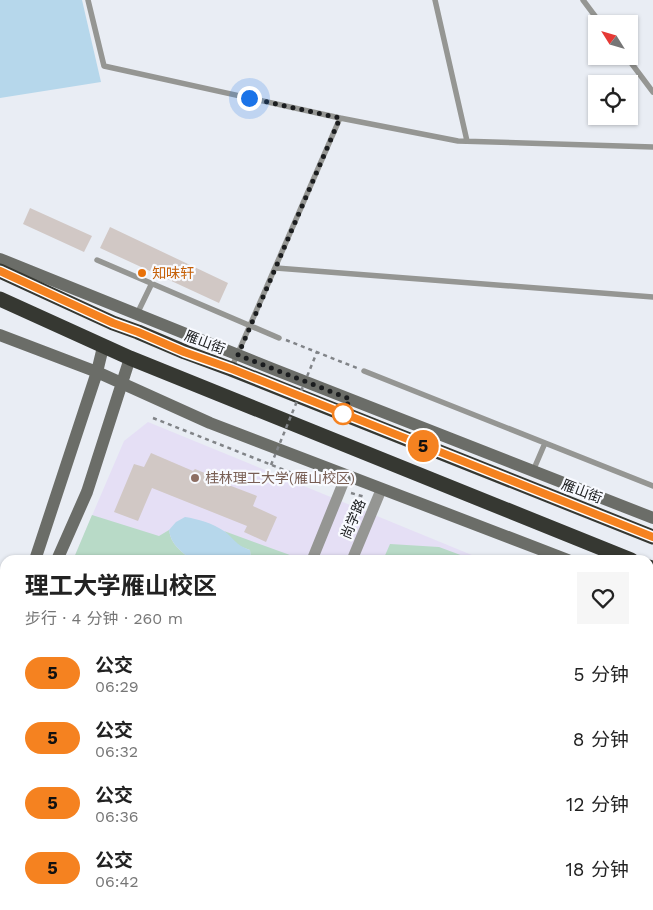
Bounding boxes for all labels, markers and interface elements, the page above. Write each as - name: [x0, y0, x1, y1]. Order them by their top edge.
- north arrow: [588, 15, 638, 65]
- map controls: [588, 15, 638, 125]
- button: locate: [588, 75, 638, 125]
- your location: [237, 86, 262, 111]
- place label: 知味轩: [152, 265, 194, 281]
- marker: 知味轩: [136, 267, 148, 279]
- street label: 雁山街: [183, 327, 227, 357]
- unlabelled marker: [332, 403, 354, 425]
- line badge: 5: [407, 430, 439, 462]
- text: 5: [418, 435, 428, 456]
- place label: 桂林理工大学(雁山校区): [205, 470, 355, 486]
- marker: 桂林理工大学(雁山校区): [189, 472, 201, 484]
- street label: 雁山街: [560, 476, 604, 506]
- street label: 尚学路: [337, 497, 369, 541]
- text: 理工大学雁山校区: [25, 572, 217, 600]
- button: heart: [577, 572, 629, 624]
- text: 步行 · 4 分钟 · 260 m: [25, 609, 183, 628]
- text: 公交: [95, 654, 133, 677]
- text: 5: [47, 662, 58, 683]
- text: 5 分钟: [573, 663, 629, 686]
- text: 06:29: [95, 677, 139, 696]
- text: 公交: [95, 719, 133, 742]
- text: 5: [47, 727, 58, 748]
- text: 8 分钟: [573, 728, 629, 751]
- text: 06:32: [95, 742, 138, 761]
- text: 公交: [95, 784, 133, 807]
- text: 5: [47, 792, 58, 813]
- text: 12 分钟: [566, 793, 629, 816]
- text: 06:36: [95, 807, 138, 826]
- text: 公交: [95, 849, 133, 872]
- text: 5: [47, 857, 58, 878]
- text: 18 分钟: [565, 858, 629, 881]
- text: 06:42: [95, 872, 139, 891]

